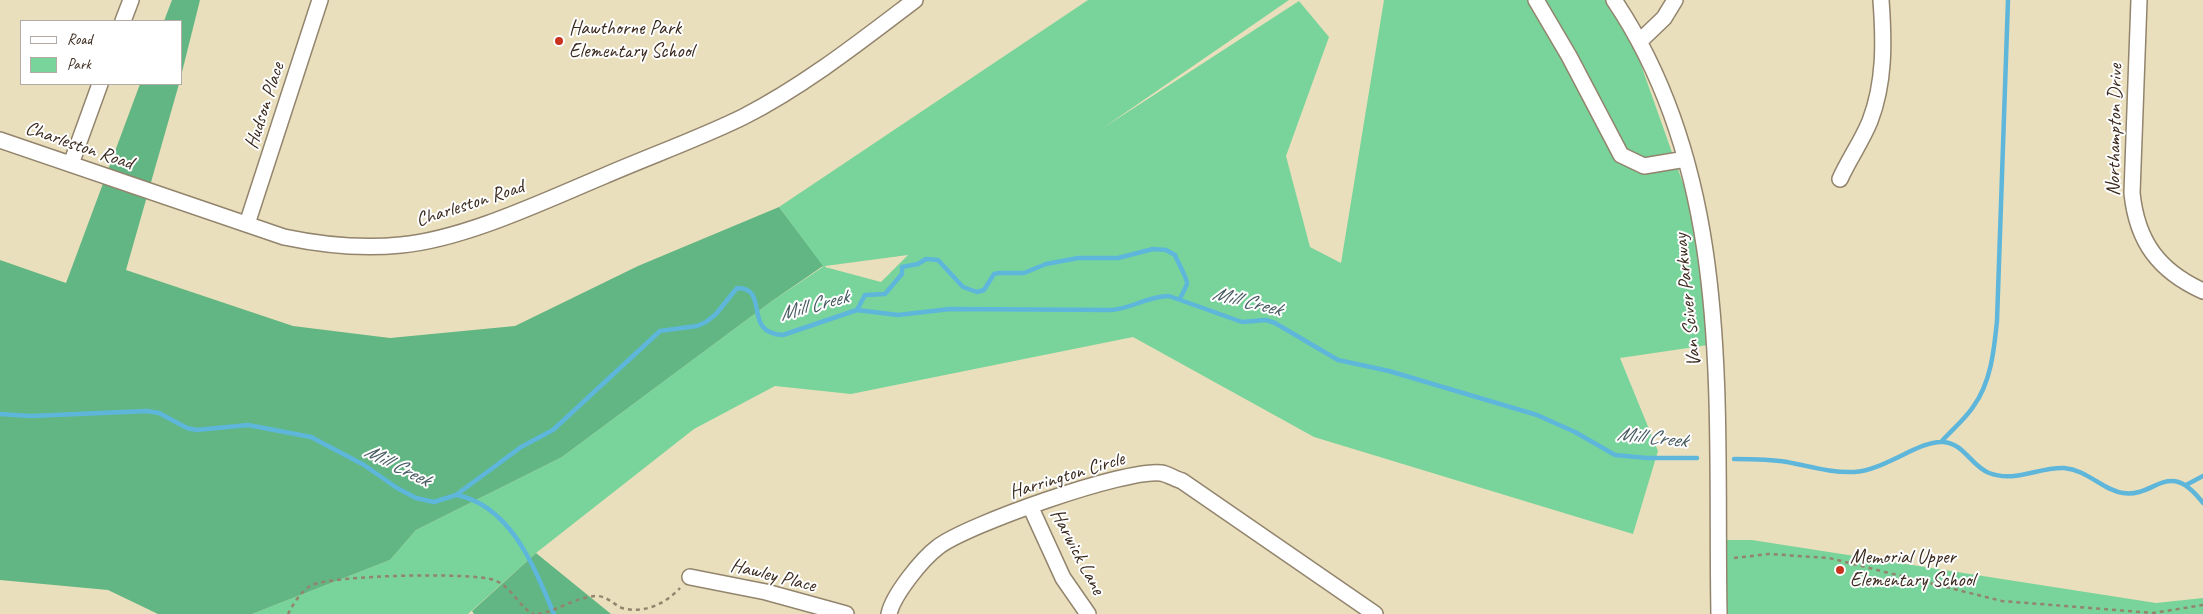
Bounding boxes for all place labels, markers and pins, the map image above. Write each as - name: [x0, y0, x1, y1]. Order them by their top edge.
- place label: Hawthorne Park Elementary School: [569, 17, 694, 64]
- marker: Hawthorne Park Elementary School: [553, 35, 565, 47]
- place label: Memorial Upper Elementary School: [1850, 546, 1975, 593]
- marker: Memorial Upper Elementary School: [1834, 564, 1846, 576]

